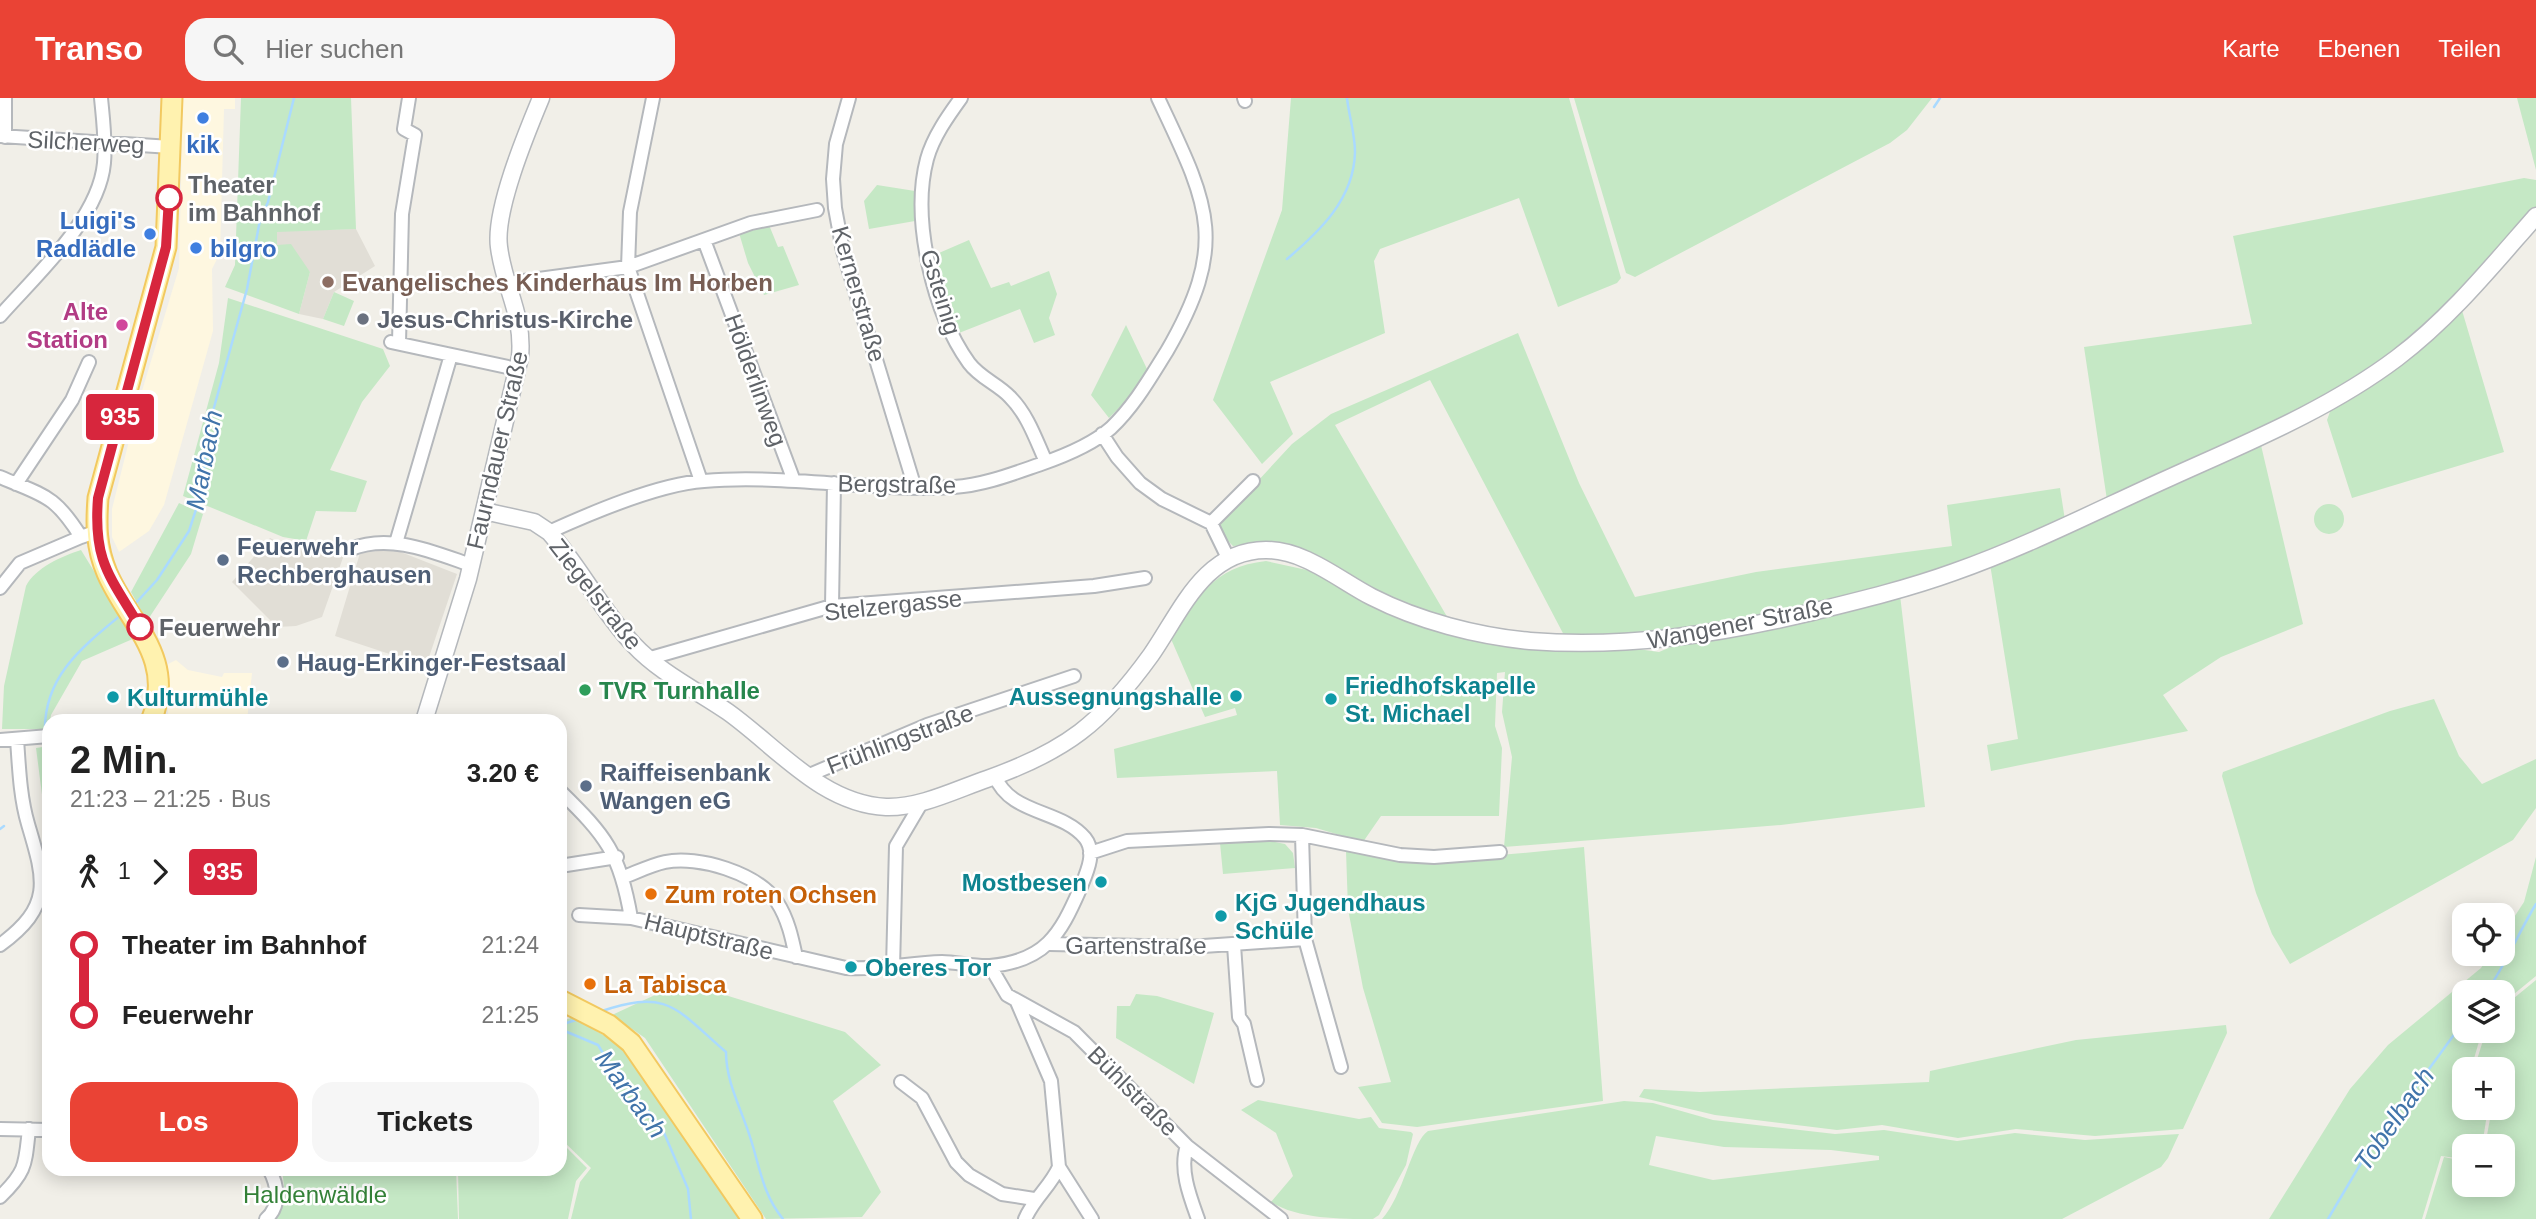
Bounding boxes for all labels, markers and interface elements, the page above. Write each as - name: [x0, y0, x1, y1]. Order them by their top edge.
- search box: [185, 18, 675, 81]
- text: Transo: [35, 30, 143, 67]
- icon: search: [209, 30, 247, 68]
- text: Hier suchen: [265, 34, 404, 64]
- text: Karte: [2222, 35, 2280, 62]
- text: Ebenen: [2318, 35, 2400, 62]
- text: Teilen: [2438, 35, 2501, 62]
- marker: kik: [195, 110, 211, 126]
- street label: Silcherweg: [27, 125, 145, 159]
- place label: kik: [186, 131, 220, 158]
- place label: Theater im Bahnhof: [188, 171, 321, 226]
- marker: Theater im Bahnhof: [156, 185, 182, 211]
- place label: Luigi's Radlädle: [36, 207, 136, 262]
- street label: Kernerstraße: [827, 223, 891, 365]
- marker: Luigi's Radlädle: [142, 226, 158, 242]
- place label: bilgro: [210, 235, 277, 262]
- marker: bilgro: [188, 240, 204, 256]
- street label: Gsteinig: [915, 246, 967, 338]
- place label: Evangelisches Kinderhaus Im Horben: [342, 269, 773, 296]
- marker: Evangelisches Kinderhaus Im Horben: [320, 274, 336, 290]
- place label: Alte Station: [27, 298, 108, 353]
- place label: Jesus-Christus-Kirche: [377, 306, 633, 333]
- street label: Hölderlinweg: [720, 310, 792, 450]
- marker: Jesus-Christus-Kirche: [355, 311, 371, 327]
- marker: Alte Station: [114, 317, 130, 333]
- street label: Faurndauer Straße: [461, 348, 533, 552]
- line badge: 935: [80, 394, 160, 440]
- text: 935: [100, 403, 140, 430]
- water label: Marbach: [180, 407, 228, 513]
- street label: Bergstraße: [837, 469, 957, 499]
- place label: Feuerwehr Rechberghausen: [237, 533, 432, 588]
- street label: Ziegelstraße: [544, 533, 648, 655]
- marker: Feuerwehr Rechberghausen: [215, 552, 231, 568]
- street label: Stelzergasse: [823, 584, 963, 626]
- street label: Wangener Straße: [1645, 592, 1835, 654]
- marker: Feuerwehr: [127, 614, 153, 640]
- place label: Feuerwehr: [159, 614, 280, 641]
- place label: Haug-Erkinger-Festsaal: [297, 649, 566, 676]
- marker: Haug-Erkinger-Festsaal: [275, 654, 291, 670]
- place label: Friedhofskapelle St. Michael: [1345, 672, 1536, 727]
- place label: TVR Turnhalle: [599, 677, 760, 704]
- marker: TVR Turnhalle: [577, 682, 593, 698]
- place label: Aussegnungshalle: [1009, 683, 1222, 710]
- place label: Kulturmühle: [127, 684, 268, 711]
- marker: Aussegnungshalle: [1228, 688, 1244, 704]
- marker: Kulturmühle: [105, 689, 121, 705]
- marker: Friedhofskapelle St. Michael: [1323, 691, 1339, 707]
- street label: Frühlingstraße: [823, 699, 977, 779]
- text: 2 Min.: [70, 739, 178, 781]
- text: 3.20 €: [467, 758, 539, 788]
- place label: Raiffeisenbank Wangen eG: [600, 759, 771, 814]
- marker: Raiffeisenbank Wangen eG: [578, 778, 594, 794]
- text: 21:23 – 21:25 · Bus: [70, 786, 271, 812]
- icon: walk: [70, 853, 108, 891]
- icon: forward: [141, 853, 179, 891]
- text: 1: [118, 858, 131, 884]
- text: 935: [203, 858, 243, 885]
- place label: Mostbesen: [962, 869, 1087, 896]
- marker: Mostbesen: [1093, 874, 1109, 890]
- place label: Zum roten Ochsen: [665, 881, 877, 908]
- marker: Zum roten Ochsen: [643, 886, 659, 902]
- place label: KjG Jugendhaus Schüle: [1235, 889, 1426, 944]
- map controls: [2452, 903, 2515, 1197]
- button: locate: [2452, 903, 2515, 966]
- street label: Hauptstraße: [642, 907, 776, 965]
- marker: KjG Jugendhaus Schüle: [1213, 908, 1229, 924]
- text: Theater im Bahnhof: [122, 930, 366, 960]
- text: 21:24: [481, 932, 539, 958]
- street label: Gartenstraße: [1065, 932, 1207, 959]
- place label: Oberes Tor: [865, 954, 991, 981]
- marker: Oberes Tor: [843, 959, 859, 975]
- place label: La Tabisca: [604, 971, 727, 998]
- marker: La Tabisca: [582, 976, 598, 992]
- button: layers: [2452, 980, 2515, 1043]
- text: Feuerwehr: [122, 1000, 254, 1030]
- text: 21:25: [481, 1002, 539, 1028]
- street label: Bühlstraße: [1082, 1040, 1184, 1142]
- water label: Marbach: [589, 1044, 673, 1144]
- button: +: [2452, 1057, 2515, 1120]
- water label: Tobelbach: [2348, 1062, 2440, 1176]
- button: Los: [70, 1082, 298, 1162]
- button: Tickets: [312, 1082, 539, 1162]
- button: −: [2452, 1134, 2515, 1197]
- park label: Haldenwäldle: [243, 1181, 387, 1208]

